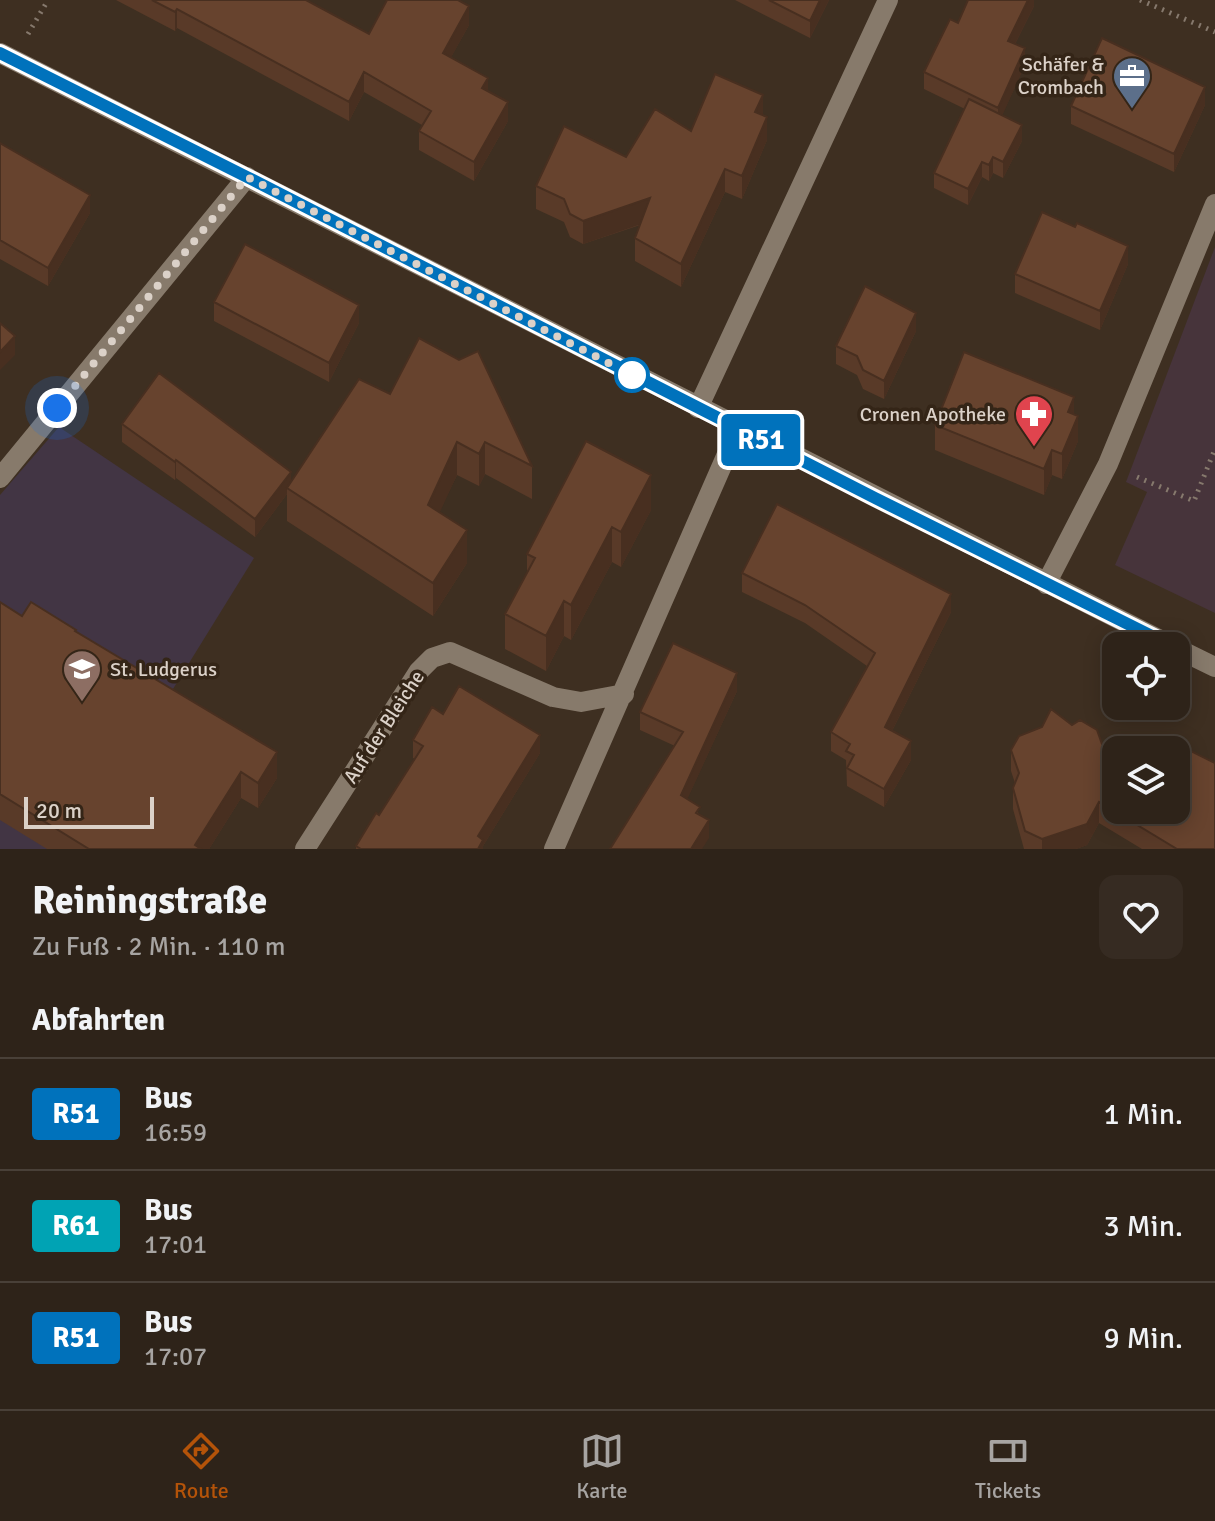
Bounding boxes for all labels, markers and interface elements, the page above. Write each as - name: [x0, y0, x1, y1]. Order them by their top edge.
- place label: Schäfer & Crombach: [1018, 52, 1105, 100]
- office icon: Schäfer & Crombach: [1111, 55, 1153, 110]
- unlabelled marker: [615, 358, 649, 392]
- your location: [37, 388, 77, 428]
- pharmacy icon: Cronen Apotheke: [1013, 393, 1055, 448]
- place label: Cronen Apotheke: [860, 402, 1006, 427]
- line badge: R51: [715, 414, 807, 466]
- text: R51: [737, 423, 785, 457]
- map controls: [1102, 632, 1190, 824]
- button: locate: [1102, 632, 1190, 720]
- school or university icon: St. Ludgerus: [61, 648, 103, 703]
- place label: St. Ludgerus: [110, 657, 217, 682]
- street label: Auf der Bleiche: [338, 666, 430, 788]
- button: layers: [1102, 736, 1190, 824]
- scale bar: [24, 793, 154, 829]
- text: 20 m: [36, 797, 82, 824]
- button: heart: [1099, 875, 1183, 959]
- text: Reiningstraße: [32, 877, 267, 924]
- text: Zu Fuß · 2 Min. · 110 m: [32, 931, 285, 963]
- text: Abfahrten: [32, 1002, 165, 1039]
- text: Bus: [144, 1080, 192, 1117]
- text: 1 Min.: [1104, 1096, 1183, 1133]
- text: R51: [52, 1097, 100, 1131]
- text: 16:59: [144, 1117, 207, 1149]
- text: Bus: [144, 1192, 192, 1229]
- text: 3 Min.: [1104, 1208, 1183, 1245]
- text: R61: [52, 1209, 100, 1243]
- text: 17:01: [144, 1229, 207, 1261]
- text: Bus: [144, 1304, 192, 1341]
- text: 9 Min.: [1104, 1320, 1183, 1357]
- text: R51: [52, 1321, 100, 1355]
- text: 17:07: [144, 1341, 207, 1373]
- tab: Route: [174, 1429, 229, 1504]
- tab: Karte: [576, 1429, 628, 1504]
- tab: Tickets: [975, 1429, 1041, 1504]

